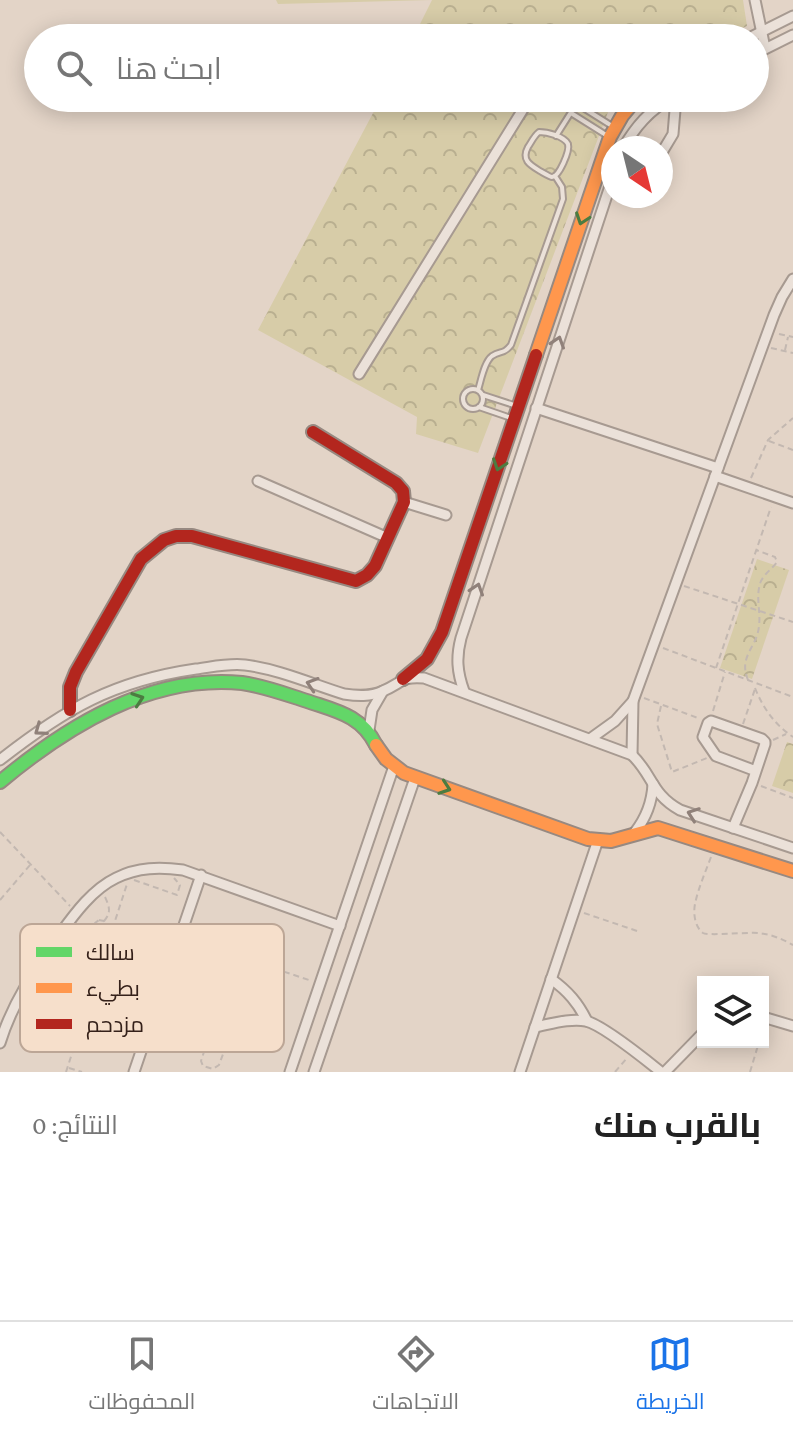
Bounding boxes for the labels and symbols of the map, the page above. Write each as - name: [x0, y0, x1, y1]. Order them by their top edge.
- north arrow: [601, 136, 673, 208]
- one-way arrow: [576, 211, 592, 225]
- one-way arrow: [548, 336, 564, 350]
- one-way arrow: [493, 457, 509, 471]
- one-way arrow: [468, 583, 484, 596]
- one-way arrow: [305, 677, 319, 693]
- one-way arrow: [130, 692, 144, 708]
- one-way arrow: [34, 720, 48, 735]
- one-way arrow: [438, 779, 452, 795]
- one-way arrow: [686, 807, 700, 824]
- legend: [20, 924, 284, 1052]
- text: سالك: [86, 940, 135, 965]
- text: بطيء: [86, 976, 140, 1005]
- text: مزدحم: [86, 1012, 144, 1040]

